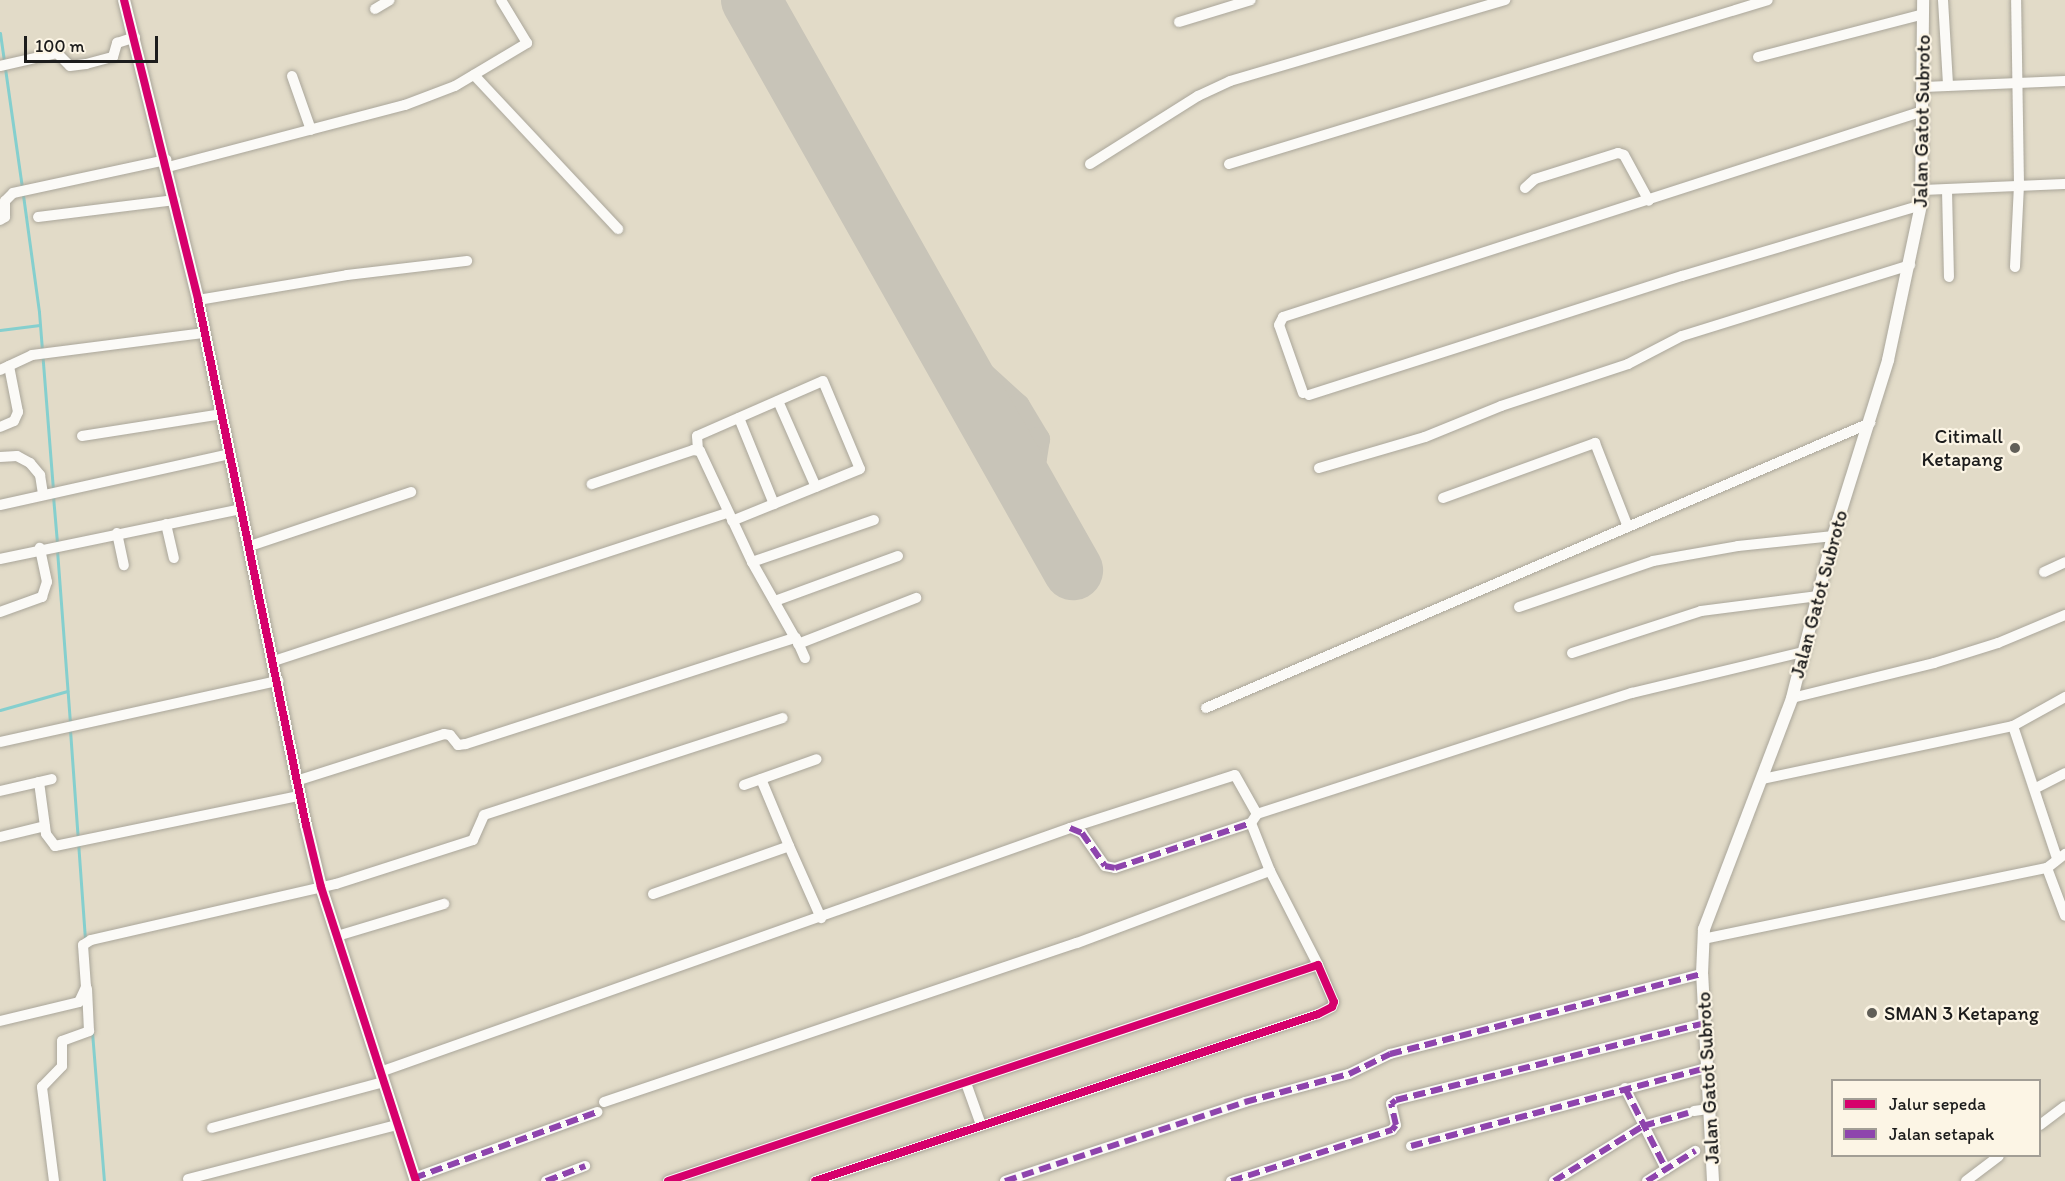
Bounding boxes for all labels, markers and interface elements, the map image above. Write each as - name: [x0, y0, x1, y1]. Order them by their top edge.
- scale bar: [27, 24, 160, 62]
- text: 100 m: [35, 35, 85, 57]
- street label: Jalan Gatot Subroto: [1908, 35, 1936, 207]
- place label: Citimall Ketapang: [1922, 424, 2003, 471]
- marker: Citimall Ketapang: [2008, 441, 2022, 455]
- street label: Jalan Gatot Subroto: [1785, 508, 1853, 680]
- street label: Jalan Gatot Subroto: [1692, 991, 1724, 1165]
- place label: SMAN 3 Ketapang: [1884, 1001, 2039, 1025]
- marker: SMAN 3 Ketapang: [1865, 1006, 1879, 1020]
- legend: [1831, 1079, 2041, 1157]
- text: Jalur sepeda: [1889, 1093, 1986, 1115]
- text: Jalan setapak: [1889, 1123, 1994, 1145]

